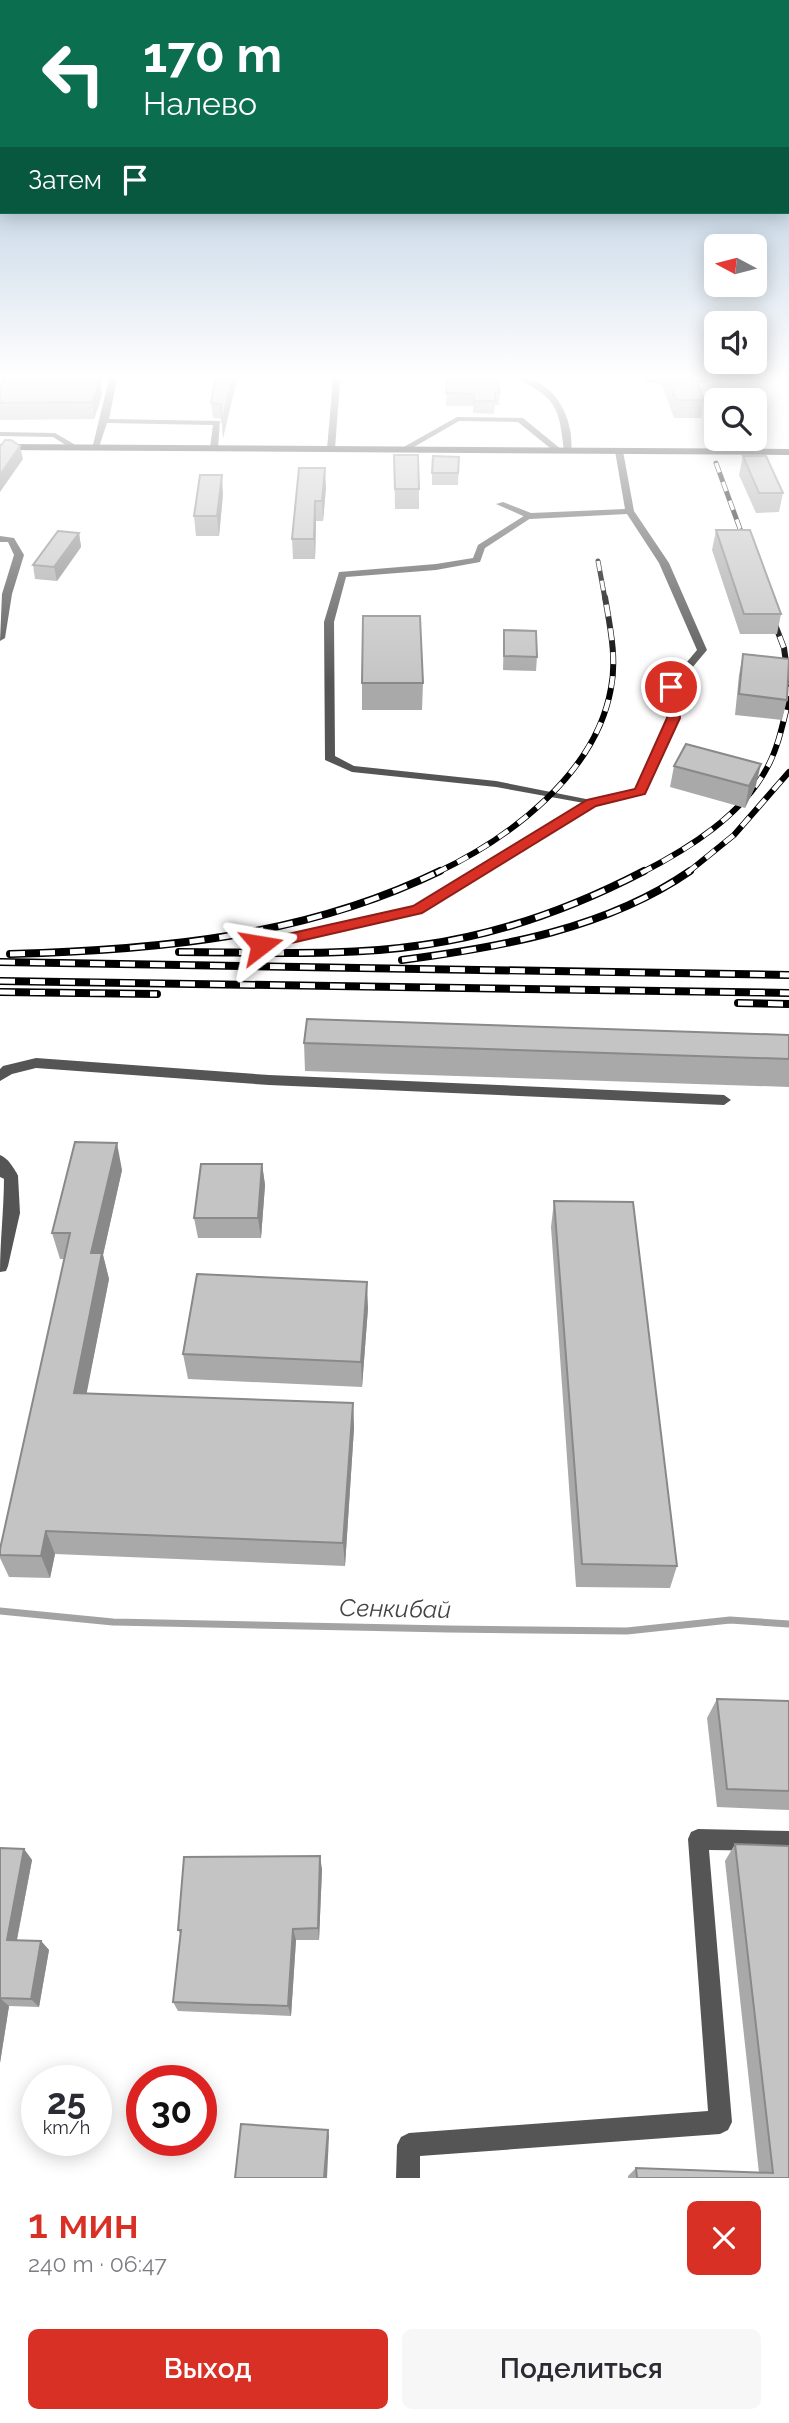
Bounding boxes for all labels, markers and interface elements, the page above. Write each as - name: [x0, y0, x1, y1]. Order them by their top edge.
- text: 170 m: [143, 26, 282, 83]
- icon: left: [28, 28, 119, 119]
- text: Налево: [143, 85, 257, 122]
- icon: arrive: [116, 161, 154, 199]
- text: Затем: [28, 165, 102, 195]
- north arrow: [704, 234, 766, 298]
- map controls: [704, 234, 767, 451]
- button: sound: [704, 311, 767, 374]
- button: search: [704, 388, 767, 451]
- pin: [641, 657, 701, 717]
- icon: arrive: [652, 668, 690, 706]
- position arrow: [224, 908, 298, 982]
- water label: Сенкибай: [339, 1593, 451, 1624]
- speed limit sign: 30: [126, 2065, 217, 2156]
- text: 25: [47, 2081, 86, 2122]
- text: km/h: [43, 2117, 90, 2138]
- text: 1 мин: [28, 2199, 139, 2248]
- button: close: [687, 2201, 761, 2275]
- text: 240 m · 06:47: [28, 2250, 167, 2277]
- button: Выход: [28, 2329, 388, 2409]
- button: Поделиться: [402, 2329, 761, 2409]

